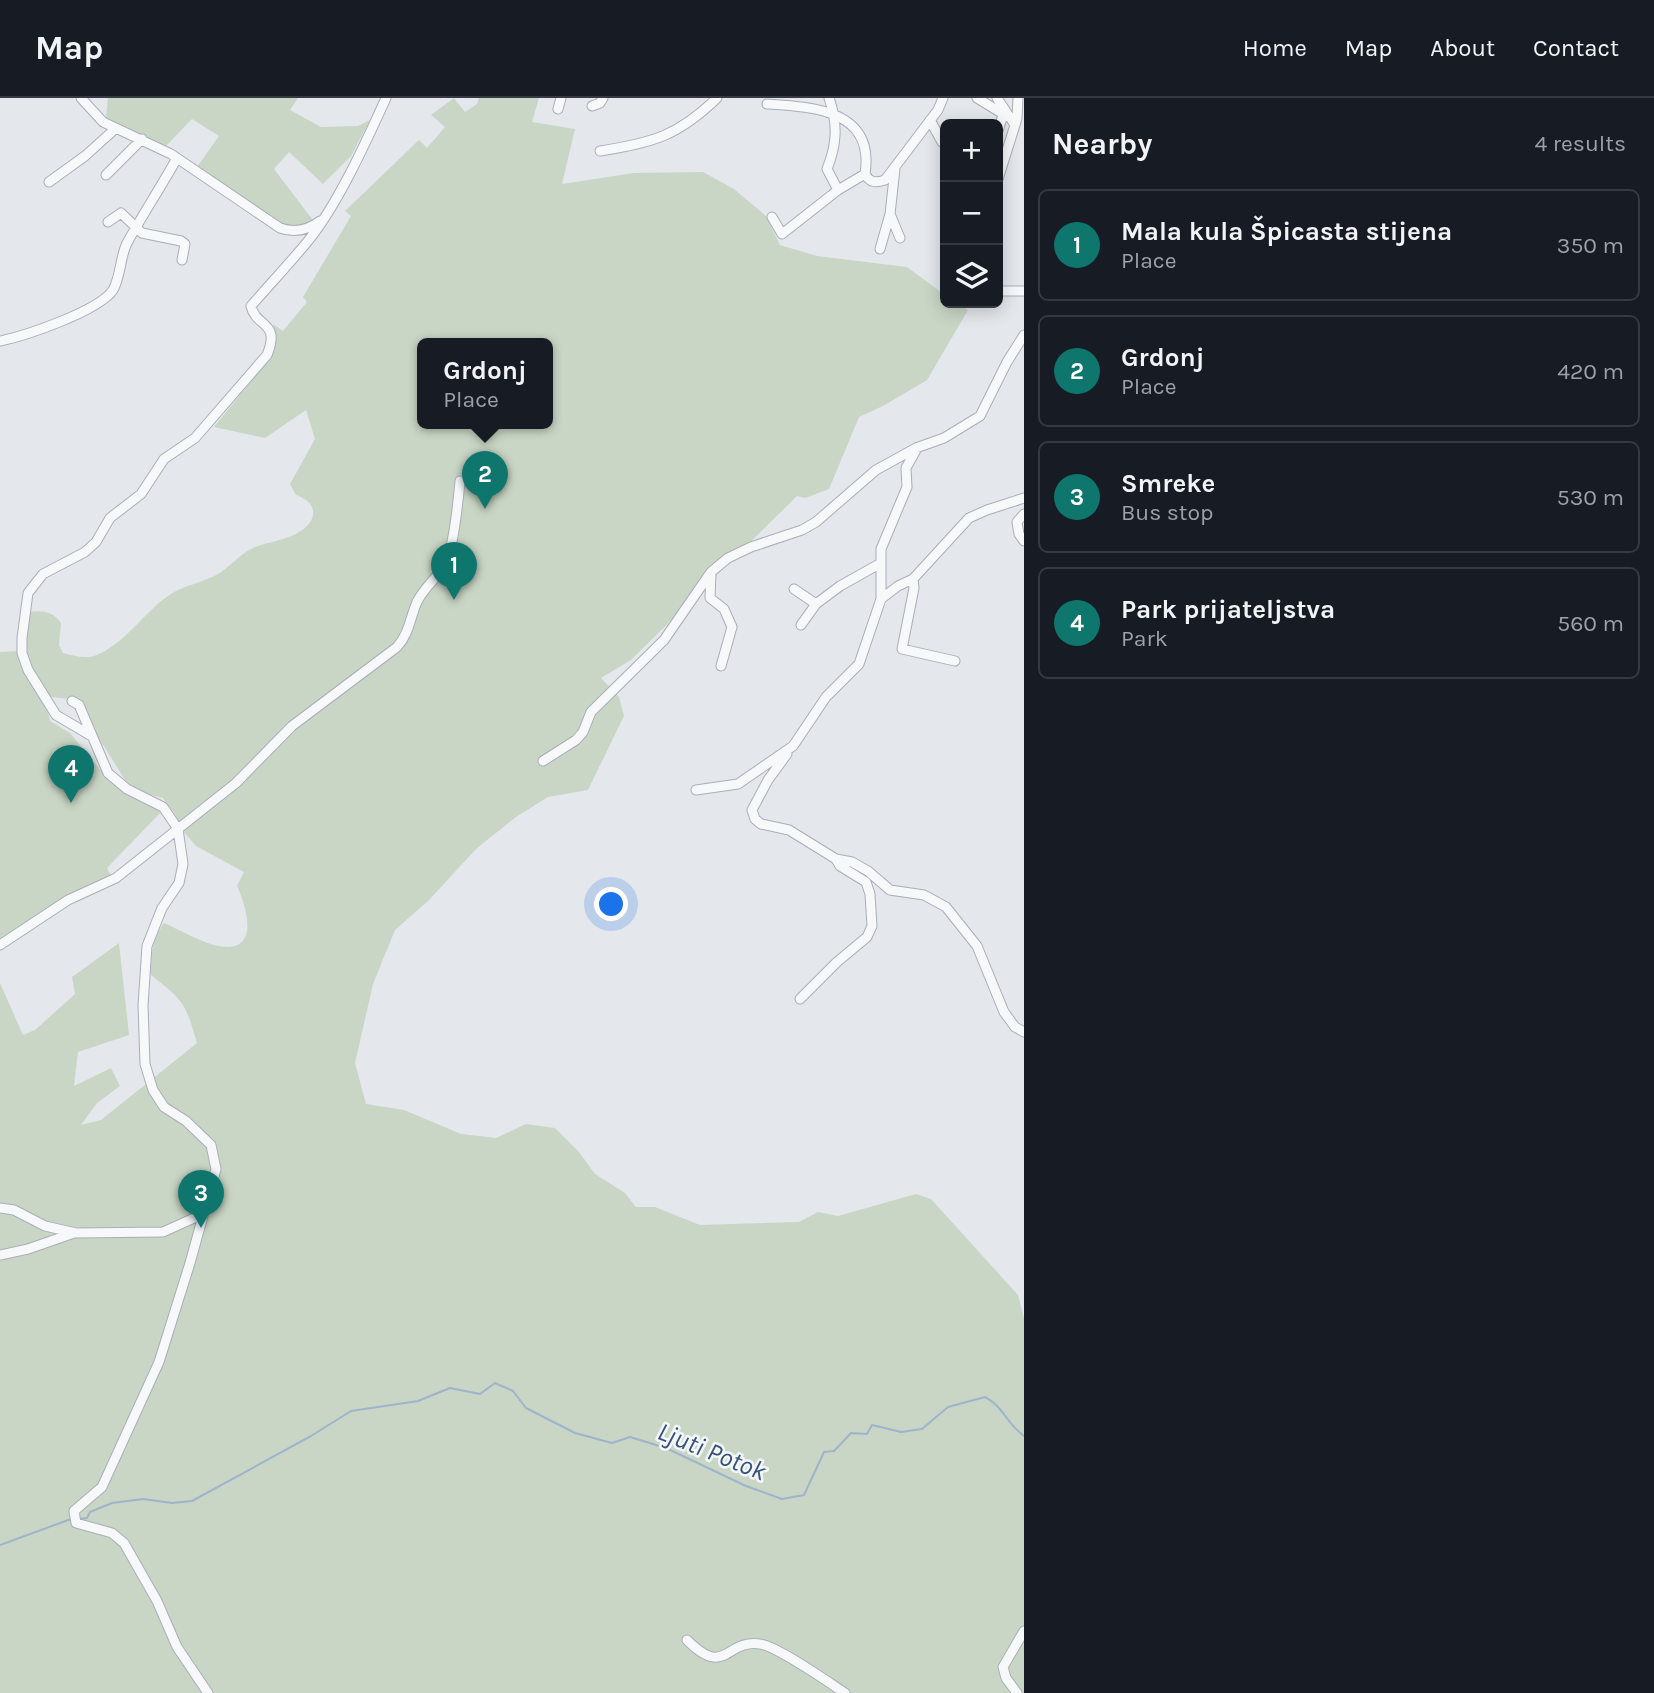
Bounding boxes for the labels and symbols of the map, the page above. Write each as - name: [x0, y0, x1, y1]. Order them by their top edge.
- pin: 2: [462, 451, 508, 509]
- pin: 1: [431, 542, 477, 600]
- pin: 4: [48, 745, 94, 803]
- your location: [594, 887, 628, 921]
- pin: 3: [178, 1170, 224, 1228]
- water label: Ljuti Potok: [653, 1416, 771, 1488]

